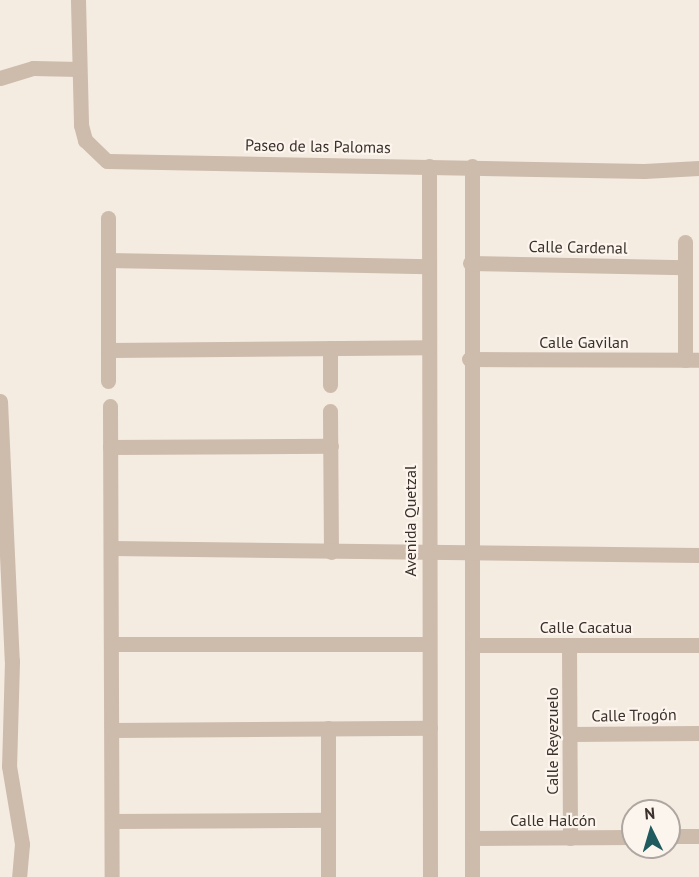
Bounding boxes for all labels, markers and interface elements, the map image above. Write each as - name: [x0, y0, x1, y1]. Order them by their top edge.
- street label: Paseo de las Palomas: [245, 135, 391, 157]
- street label: Calle Cardenal: [528, 237, 628, 257]
- street label: Calle Gavilan: [539, 332, 629, 352]
- street label: Avenida Quetzal: [400, 465, 420, 577]
- street label: Calle Cacatua: [540, 617, 632, 637]
- street label: Calle Reyezuelo: [542, 687, 562, 795]
- street label: Calle Trogón: [591, 705, 677, 725]
- north arrow: [621, 799, 681, 859]
- text: N: [643, 803, 656, 823]
- street label: Calle Halcón: [510, 810, 596, 830]

